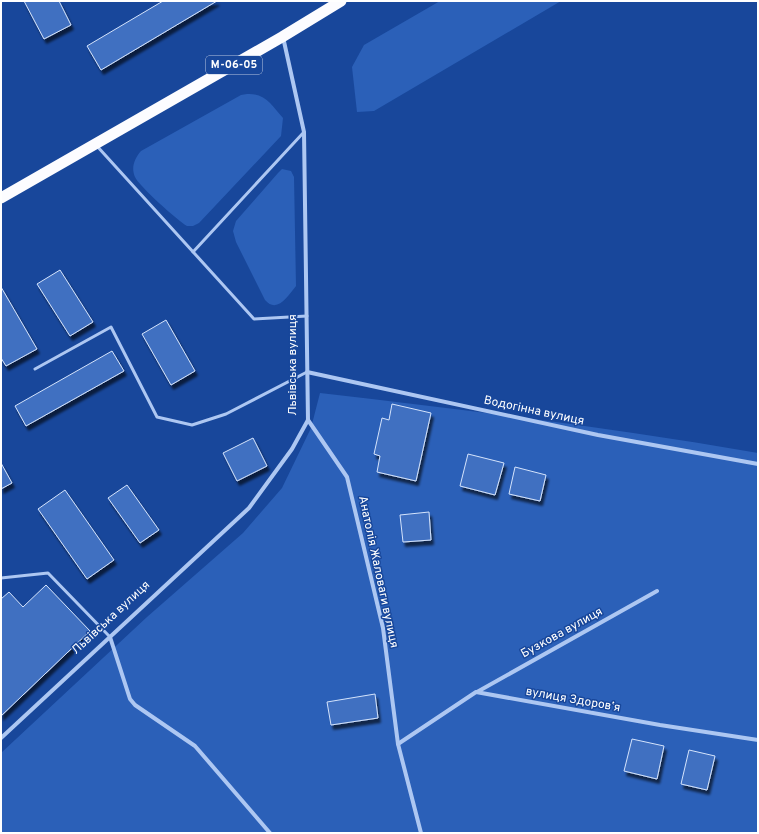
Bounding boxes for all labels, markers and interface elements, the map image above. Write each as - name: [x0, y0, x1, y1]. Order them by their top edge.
- road number: М-06-05: [206, 56, 262, 74]
- street label: Львівська вулиця: [285, 314, 301, 416]
- street label: Водогінна вулиця: [482, 393, 586, 429]
- street label: Анатолія Жаловаги вулиця: [354, 494, 402, 650]
- street label: Львівська вулиця: [68, 577, 154, 659]
- street label: Бузкова вулиця: [518, 604, 606, 662]
- street label: вулиця Здоровʼя: [524, 684, 622, 716]

